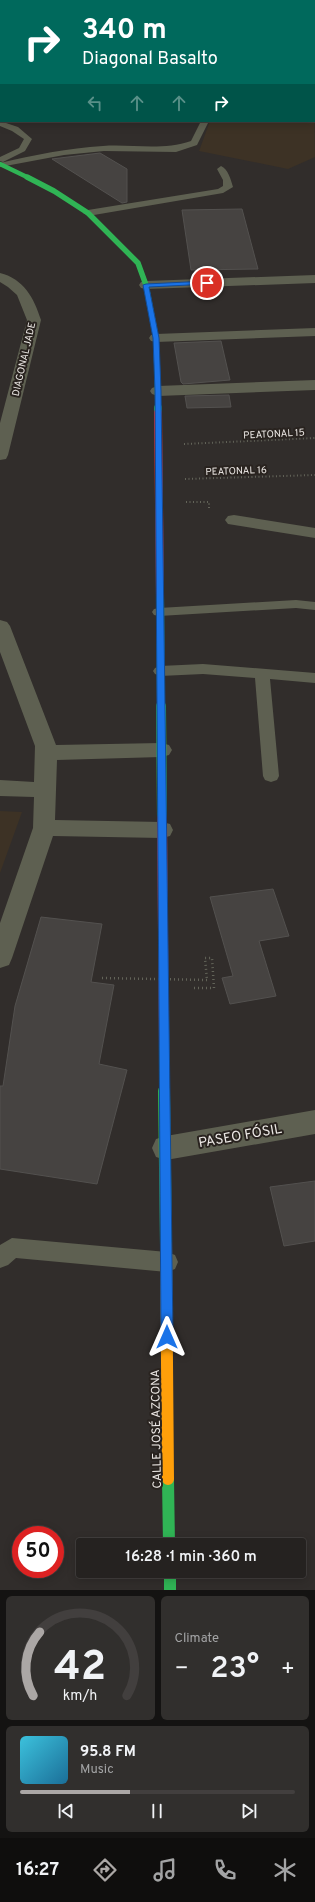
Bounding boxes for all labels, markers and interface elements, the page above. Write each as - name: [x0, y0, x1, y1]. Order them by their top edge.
- text: 340 m: [82, 13, 167, 49]
- icon: right: [16, 16, 68, 68]
- text: Diagonal Basalto: [82, 48, 218, 71]
- icon: left: [84, 92, 106, 114]
- icon: ahead: [126, 92, 148, 114]
- icon: ahead: [168, 92, 190, 114]
- icon: right: [210, 92, 232, 114]
- pin: [190, 266, 224, 300]
- icon: arrive: [196, 272, 218, 294]
- street label: DIAGONAL JADE: [10, 321, 39, 398]
- street label: PEATONAL 15: [243, 426, 305, 443]
- street label: PEATONAL 16: [205, 464, 267, 479]
- street label: PASEO FÓSIL: [197, 1120, 283, 1152]
- position arrow: [146, 1316, 188, 1358]
- street label: CALLE JOSÉ AZCONA: [148, 1369, 166, 1489]
- speed limit sign: 50: [12, 1526, 64, 1578]
- text: 16:28 · 1 min · 360 m: [125, 1548, 257, 1567]
- text: Climate: [175, 1631, 219, 1647]
- text: 42: [54, 1642, 106, 1695]
- text: 23°: [210, 1651, 259, 1688]
- text: −: [175, 1656, 189, 1683]
- text: +: [281, 1656, 295, 1683]
- text: km/h: [63, 1687, 98, 1705]
- text: 95.8 FM: [80, 1743, 136, 1762]
- text: Music: [80, 1762, 114, 1778]
- icon: previous: [55, 1800, 77, 1822]
- icon: pause: [146, 1800, 168, 1822]
- icon: next: [238, 1800, 260, 1822]
- icon: directions: [91, 1856, 119, 1884]
- icon: music: [151, 1856, 179, 1884]
- icon: phone: [211, 1856, 239, 1884]
- icon: climate: [271, 1856, 299, 1884]
- text: 16:27: [16, 1859, 59, 1882]

